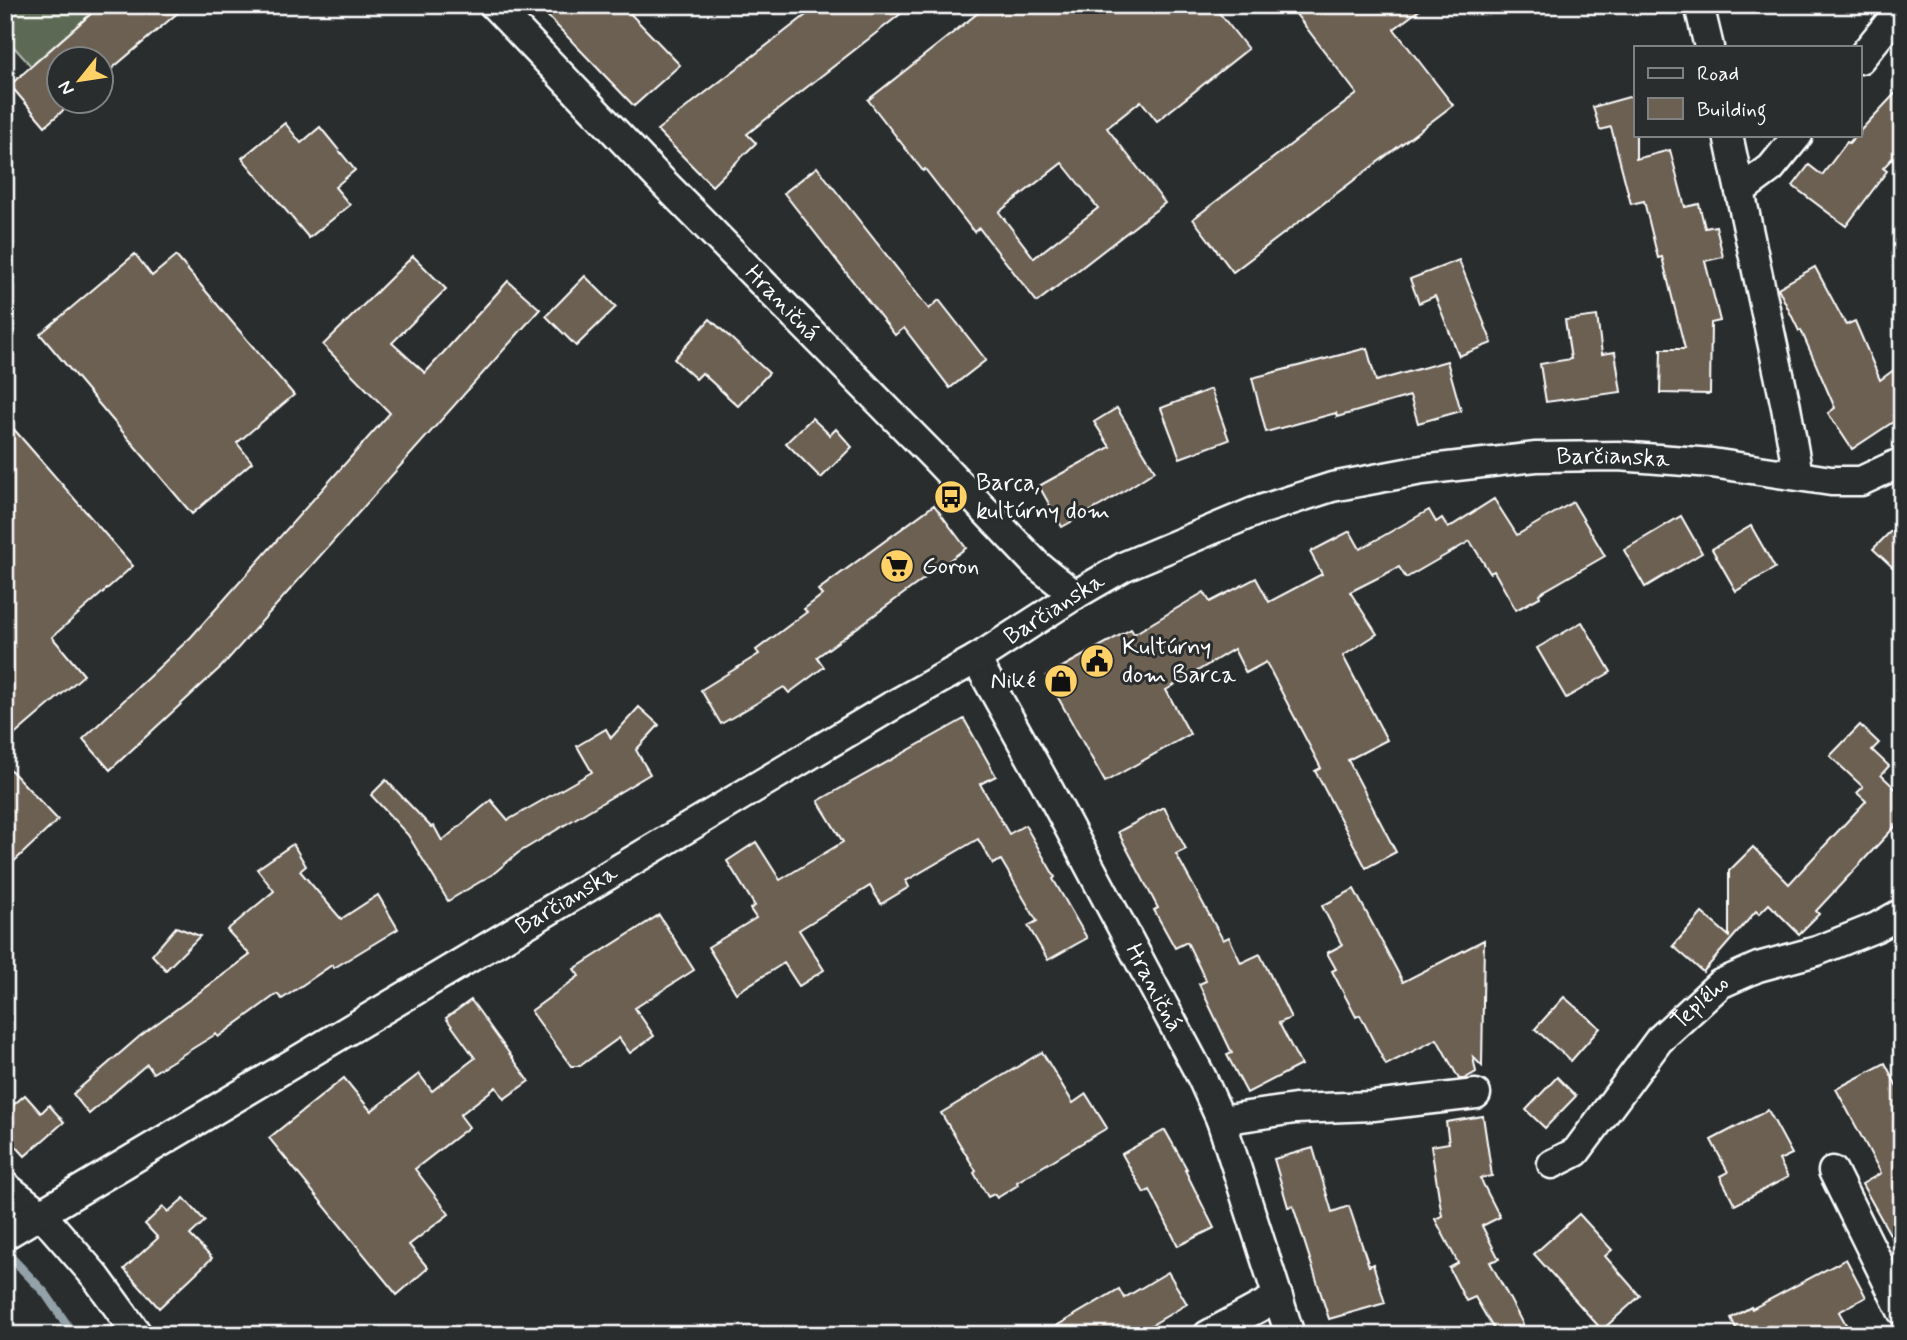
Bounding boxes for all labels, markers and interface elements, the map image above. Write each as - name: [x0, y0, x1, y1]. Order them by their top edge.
- north arrow: [46, 46, 116, 116]
- legend: [1634, 46, 1862, 136]
- text: Road: [1697, 60, 1739, 88]
- text: N: [53, 76, 81, 99]
- text: Building: [1697, 96, 1767, 126]
- street label: Hraničná: [738, 258, 827, 348]
- street label: Barčianska: [1556, 440, 1672, 475]
- place label: Barca, kultúrny dom: [976, 468, 1110, 527]
- bus stop icon: Barca, kultúrny dom: [932, 478, 970, 516]
- supermarket icon: Goron: [878, 547, 916, 585]
- place label: Goron: [922, 551, 979, 582]
- street label: Barčianska: [998, 565, 1111, 652]
- place label: Kultúrny dom Barca: [1122, 632, 1236, 691]
- public building icon: Kultúrny dom Barca: [1078, 642, 1116, 680]
- shop icon: Niké: [1042, 662, 1080, 700]
- place label: Niké: [990, 666, 1036, 697]
- street label: Barčianska: [510, 857, 624, 942]
- street label: Hraničná: [1118, 938, 1190, 1037]
- street label: Teplého: [1665, 968, 1736, 1037]

